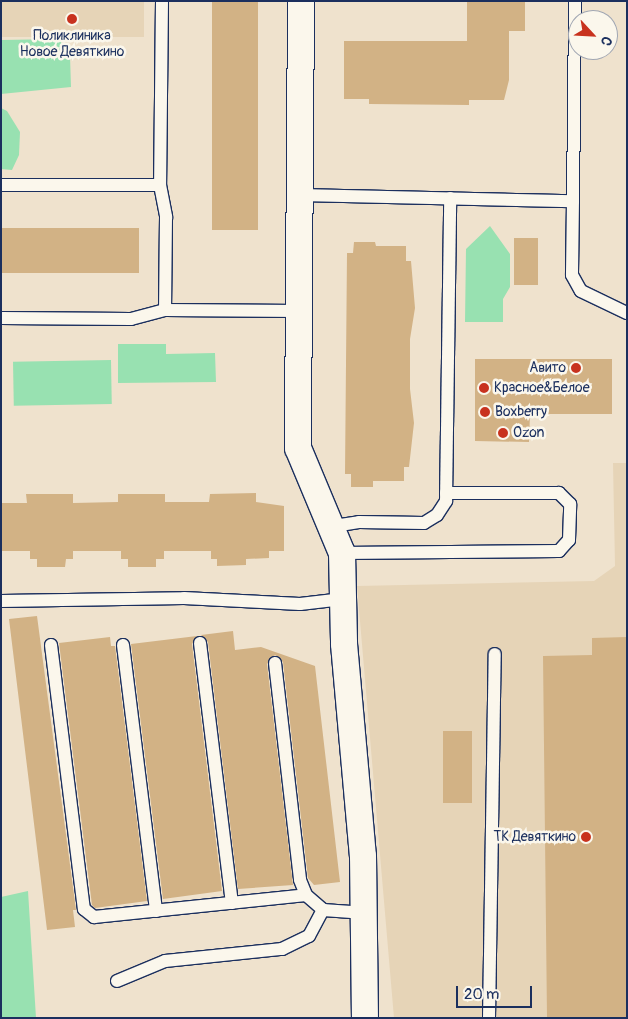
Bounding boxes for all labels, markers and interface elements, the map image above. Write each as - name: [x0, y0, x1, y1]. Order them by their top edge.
- north arrow: [568, 10, 618, 60]
- marker: Поликлиника Новое Девяткино: [65, 12, 79, 26]
- place label: Поликлиника Новое Девяткино: [20, 28, 124, 60]
- text: С: [597, 34, 616, 49]
- place label: Авито: [529, 360, 566, 376]
- marker: Авито: [570, 362, 582, 374]
- place label: Красное&Белое: [494, 380, 590, 396]
- marker: Красное&Белое: [478, 382, 490, 394]
- place label: Boxberry: [495, 404, 547, 420]
- marker: Boxberry: [479, 406, 491, 418]
- place label: Ozon: [513, 425, 544, 441]
- marker: Ozon: [497, 427, 509, 439]
- place label: ТК Девяткино: [493, 829, 576, 845]
- marker: ТК Девяткино: [580, 831, 592, 843]
- scale bar: [458, 976, 534, 1008]
- text: 20 m: [464, 985, 499, 1004]

